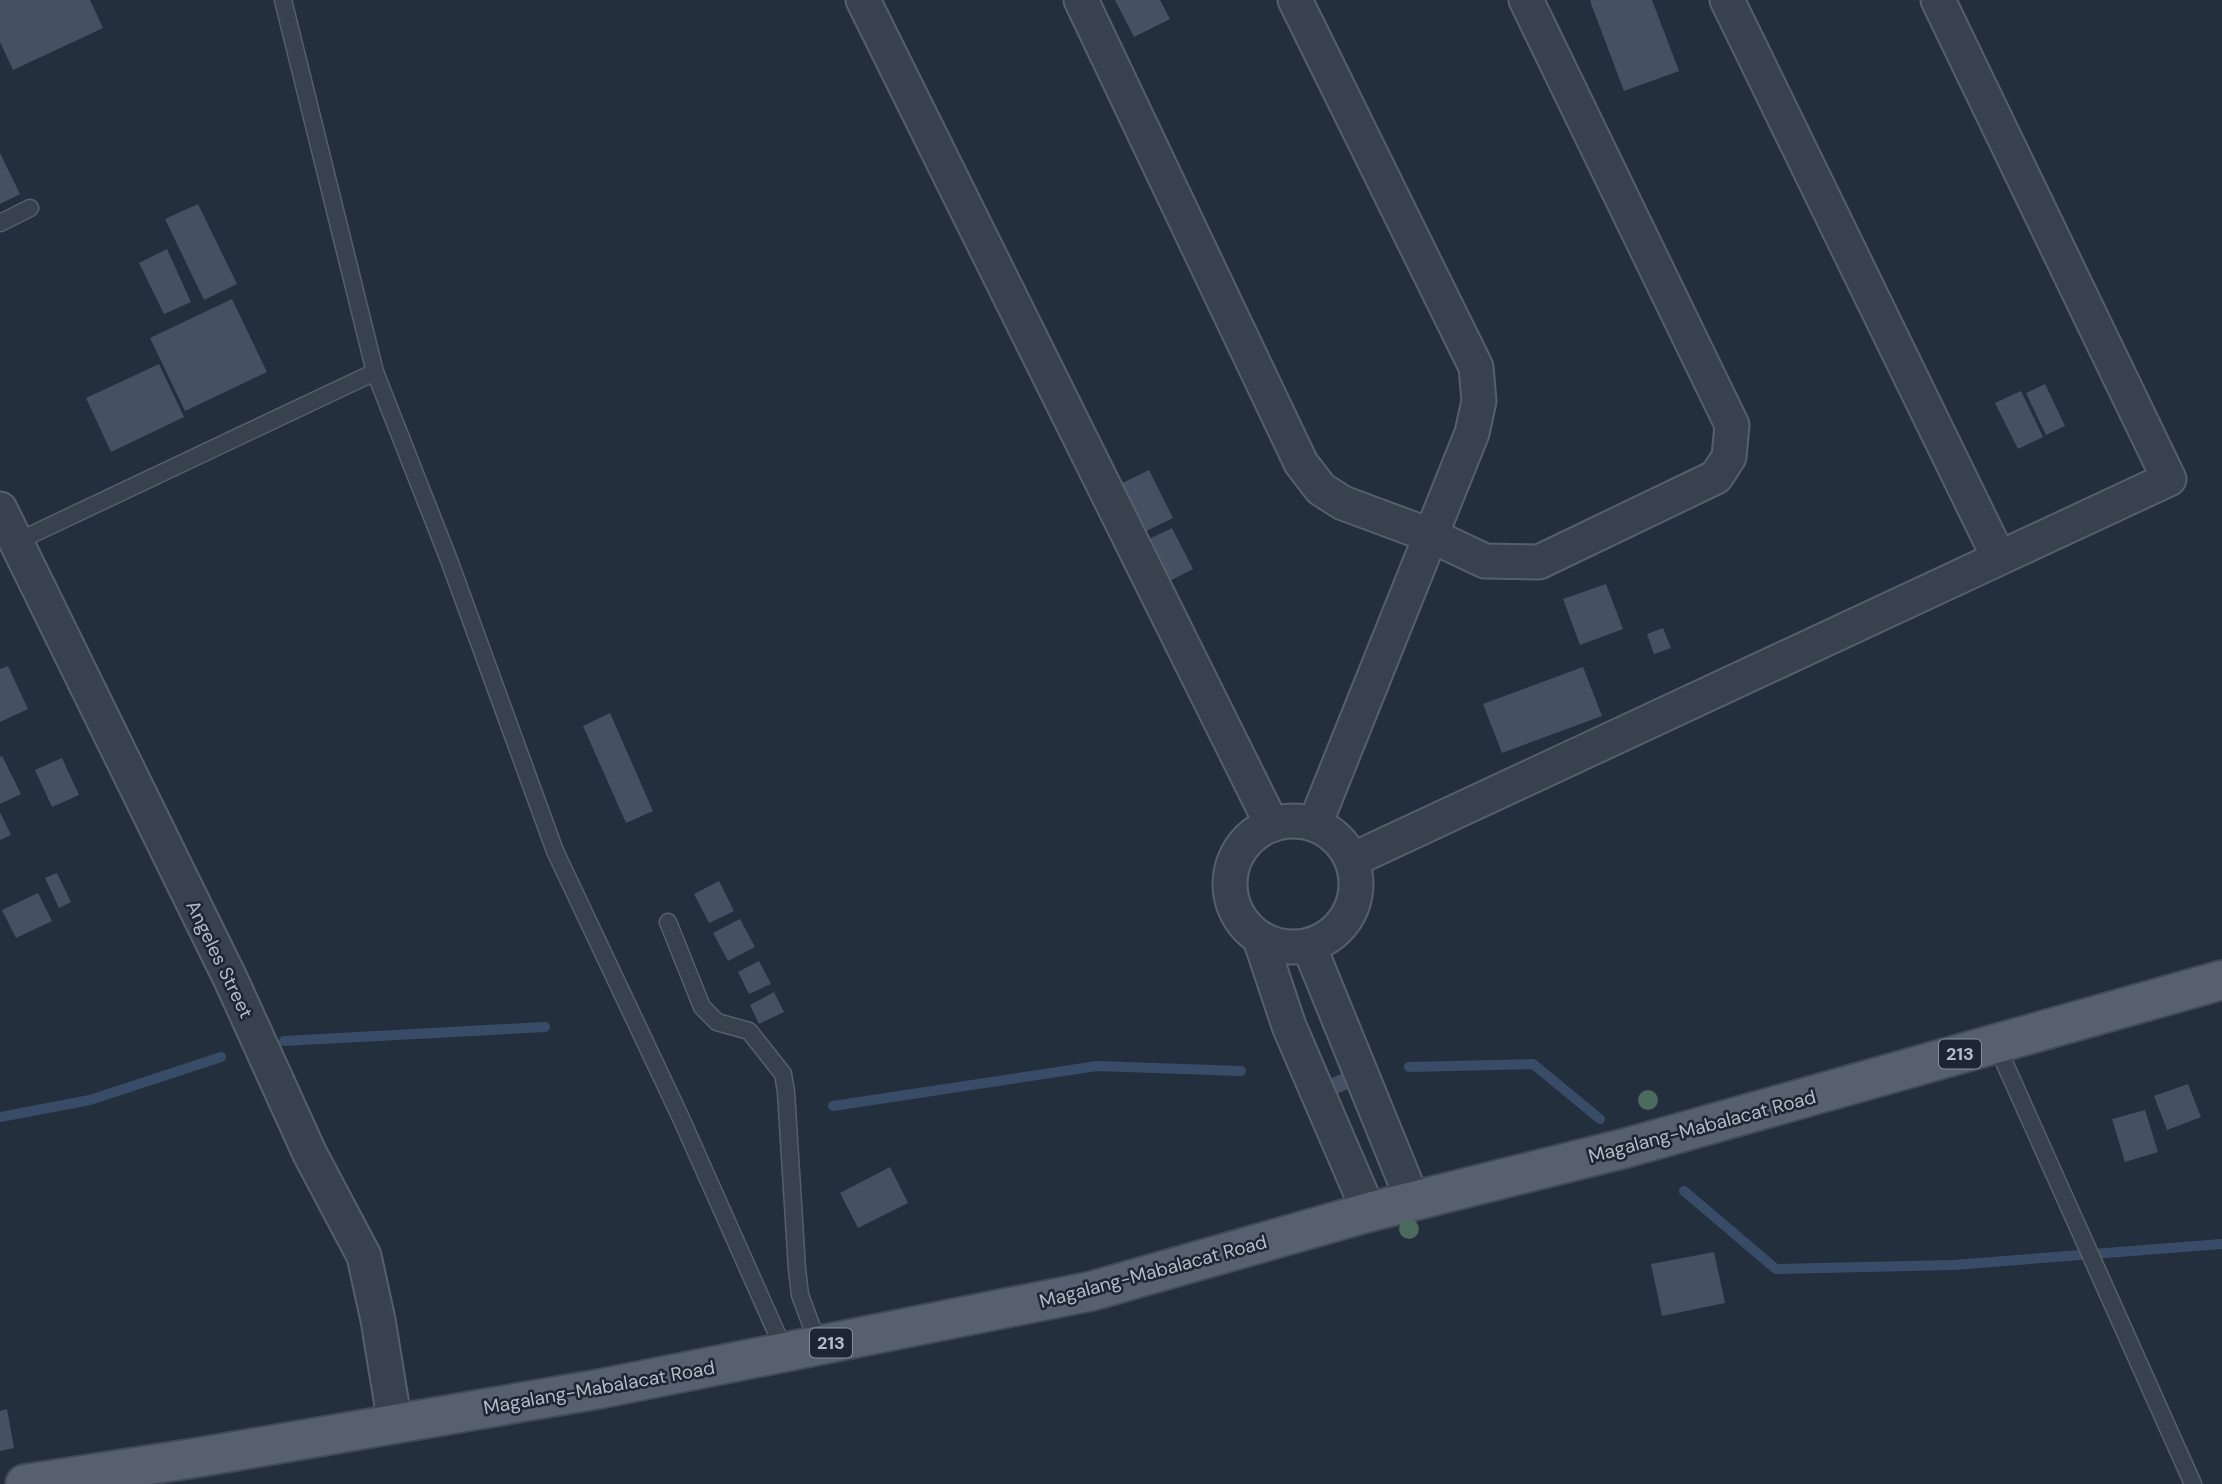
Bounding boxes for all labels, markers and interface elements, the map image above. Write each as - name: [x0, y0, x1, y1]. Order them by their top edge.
- street label: Angeles Street: [180, 896, 259, 1022]
- road number: 213: [1939, 1040, 1981, 1069]
- street label: Magalang-Mabalacat Road: [1586, 1084, 1819, 1169]
- street label: Magalang-Mabalacat Road: [1037, 1229, 1270, 1314]
- road number: 213: [810, 1328, 852, 1358]
- street label: Magalang-Mabalacat Road: [481, 1355, 717, 1420]

